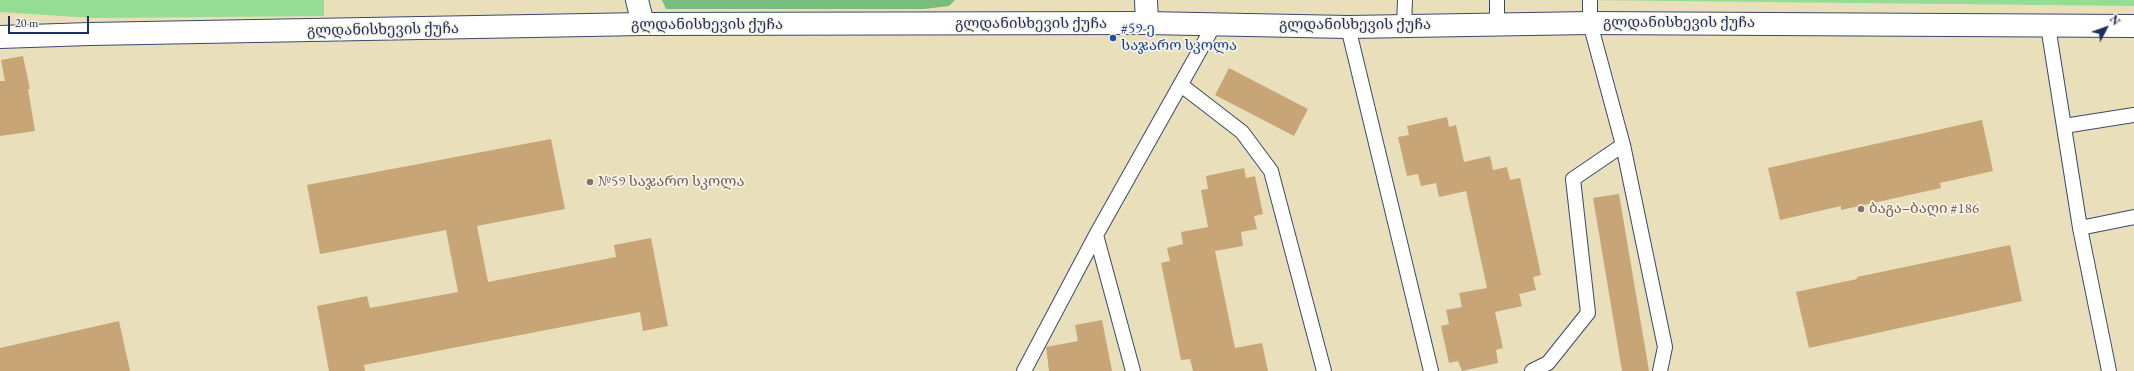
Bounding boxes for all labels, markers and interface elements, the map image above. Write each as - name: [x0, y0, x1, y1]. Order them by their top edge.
- scale bar: [10, 8, 91, 34]
- north arrow: [2086, 8, 2126, 48]
- text: N: [2107, 12, 2123, 28]
- street label: გლდანისხევის ქუჩა: [1603, 14, 1755, 32]
- text: 20 m: [15, 15, 38, 31]
- street label: გლდანისხევის ქუჩა: [955, 15, 1107, 33]
- street label: გლდანისხევის ქუჩა: [631, 16, 783, 34]
- street label: გლდანისხევის ქუჩა: [1279, 16, 1431, 34]
- street label: გლდანისხევის ქუჩა: [307, 20, 459, 40]
- place label: #59-ე საჯარო სკოლა: [1121, 20, 1237, 55]
- marker: #59-ე საჯარო სკოლა: [1108, 33, 1118, 43]
- place label: №59 საჯარო სკოლა: [598, 173, 744, 191]
- marker: №59 საჯარო სკოლა: [585, 177, 595, 187]
- place label: ბაგა–ბაღი #186: [1869, 200, 1979, 218]
- marker: ბაგა–ბაღი #186: [1856, 204, 1866, 214]

